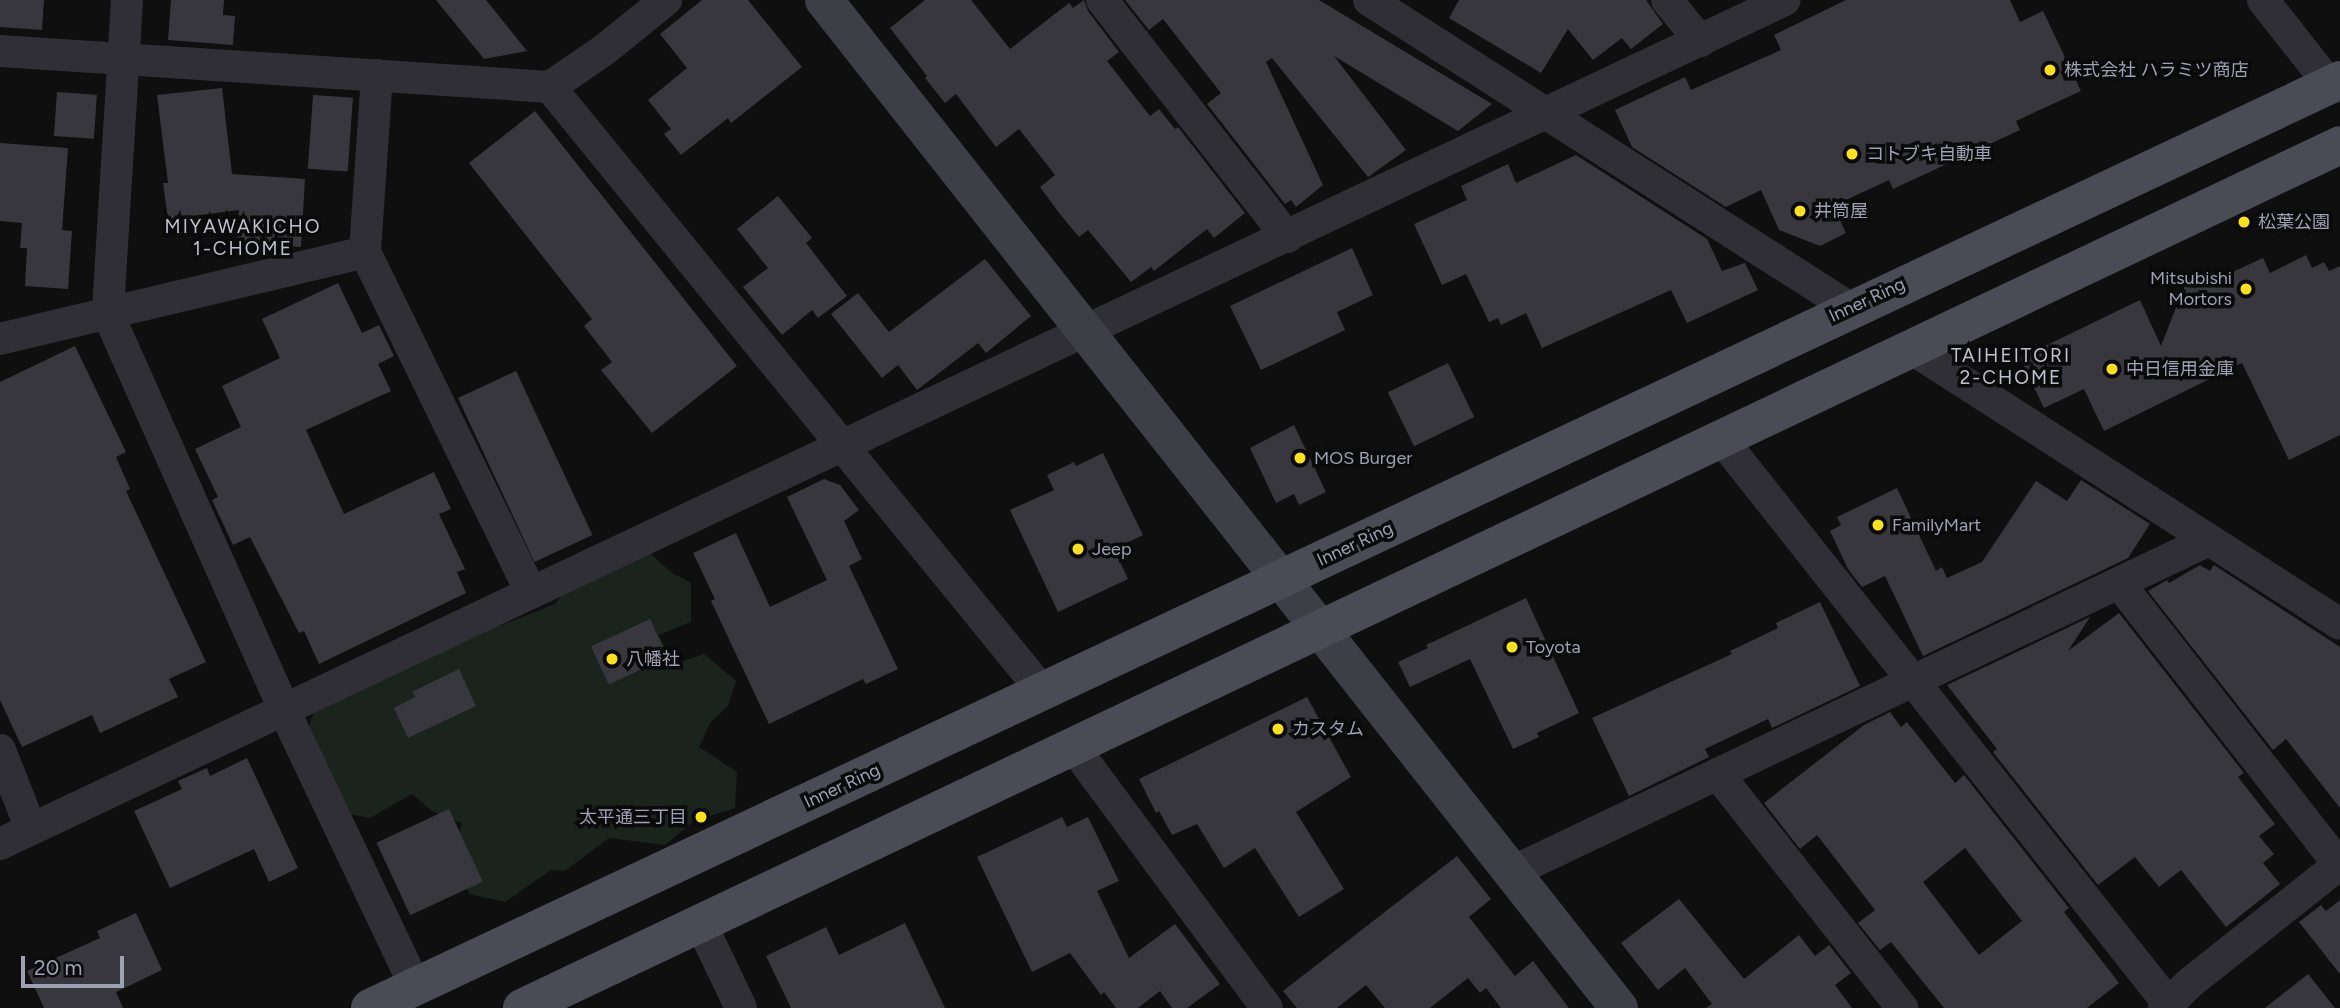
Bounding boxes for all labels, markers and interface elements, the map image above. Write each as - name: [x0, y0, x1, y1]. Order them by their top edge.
- place label: 株式会社 ハラミツ商店: [2064, 59, 2248, 81]
- marker: 株式会社 ハラミツ商店: [2042, 62, 2058, 78]
- place label: コトブキ自動車: [1866, 143, 1992, 165]
- marker: コトブキ自動車: [1844, 146, 1860, 162]
- place label: 井筒屋: [1814, 200, 1868, 222]
- marker: 井筒屋: [1792, 203, 1808, 219]
- place label: 松葉公園: [2258, 211, 2330, 233]
- marker: 松葉公園: [2236, 214, 2252, 230]
- district label: MIYAWAKICHO 1-CHOME: [166, 216, 320, 260]
- place label: Mitsubishi Mortors: [2150, 268, 2232, 310]
- street label: Inner Ring: [1826, 273, 1908, 327]
- marker: Mitsubishi Mortors: [2238, 281, 2254, 297]
- district label: TAIHEITORI 2-CHOME: [1952, 345, 2070, 389]
- place label: 中日信用金庫: [2126, 358, 2234, 380]
- marker: 中日信用金庫: [2104, 361, 2120, 377]
- place label: MOS Burger: [1314, 447, 1412, 469]
- marker: MOS Burger: [1292, 450, 1308, 466]
- place label: FamilyMart: [1892, 514, 1981, 536]
- street label: Inner Ring: [1314, 517, 1396, 571]
- marker: FamilyMart: [1870, 517, 1886, 533]
- place label: Jeep: [1092, 538, 1132, 560]
- marker: Jeep: [1070, 541, 1086, 557]
- place label: Toyota: [1526, 636, 1581, 658]
- marker: Toyota: [1504, 639, 1520, 655]
- place label: 八幡社: [626, 648, 680, 670]
- marker: 八幡社: [604, 651, 620, 667]
- place label: カスタム: [1292, 718, 1364, 740]
- marker: カスタム: [1270, 721, 1286, 737]
- street label: Inner Ring: [801, 759, 883, 813]
- place label: 太平通三丁目: [579, 806, 687, 828]
- marker: 太平通三丁目: [693, 809, 709, 825]
- scale bar: [24, 942, 128, 986]
- text: 20 m: [34, 955, 82, 980]

